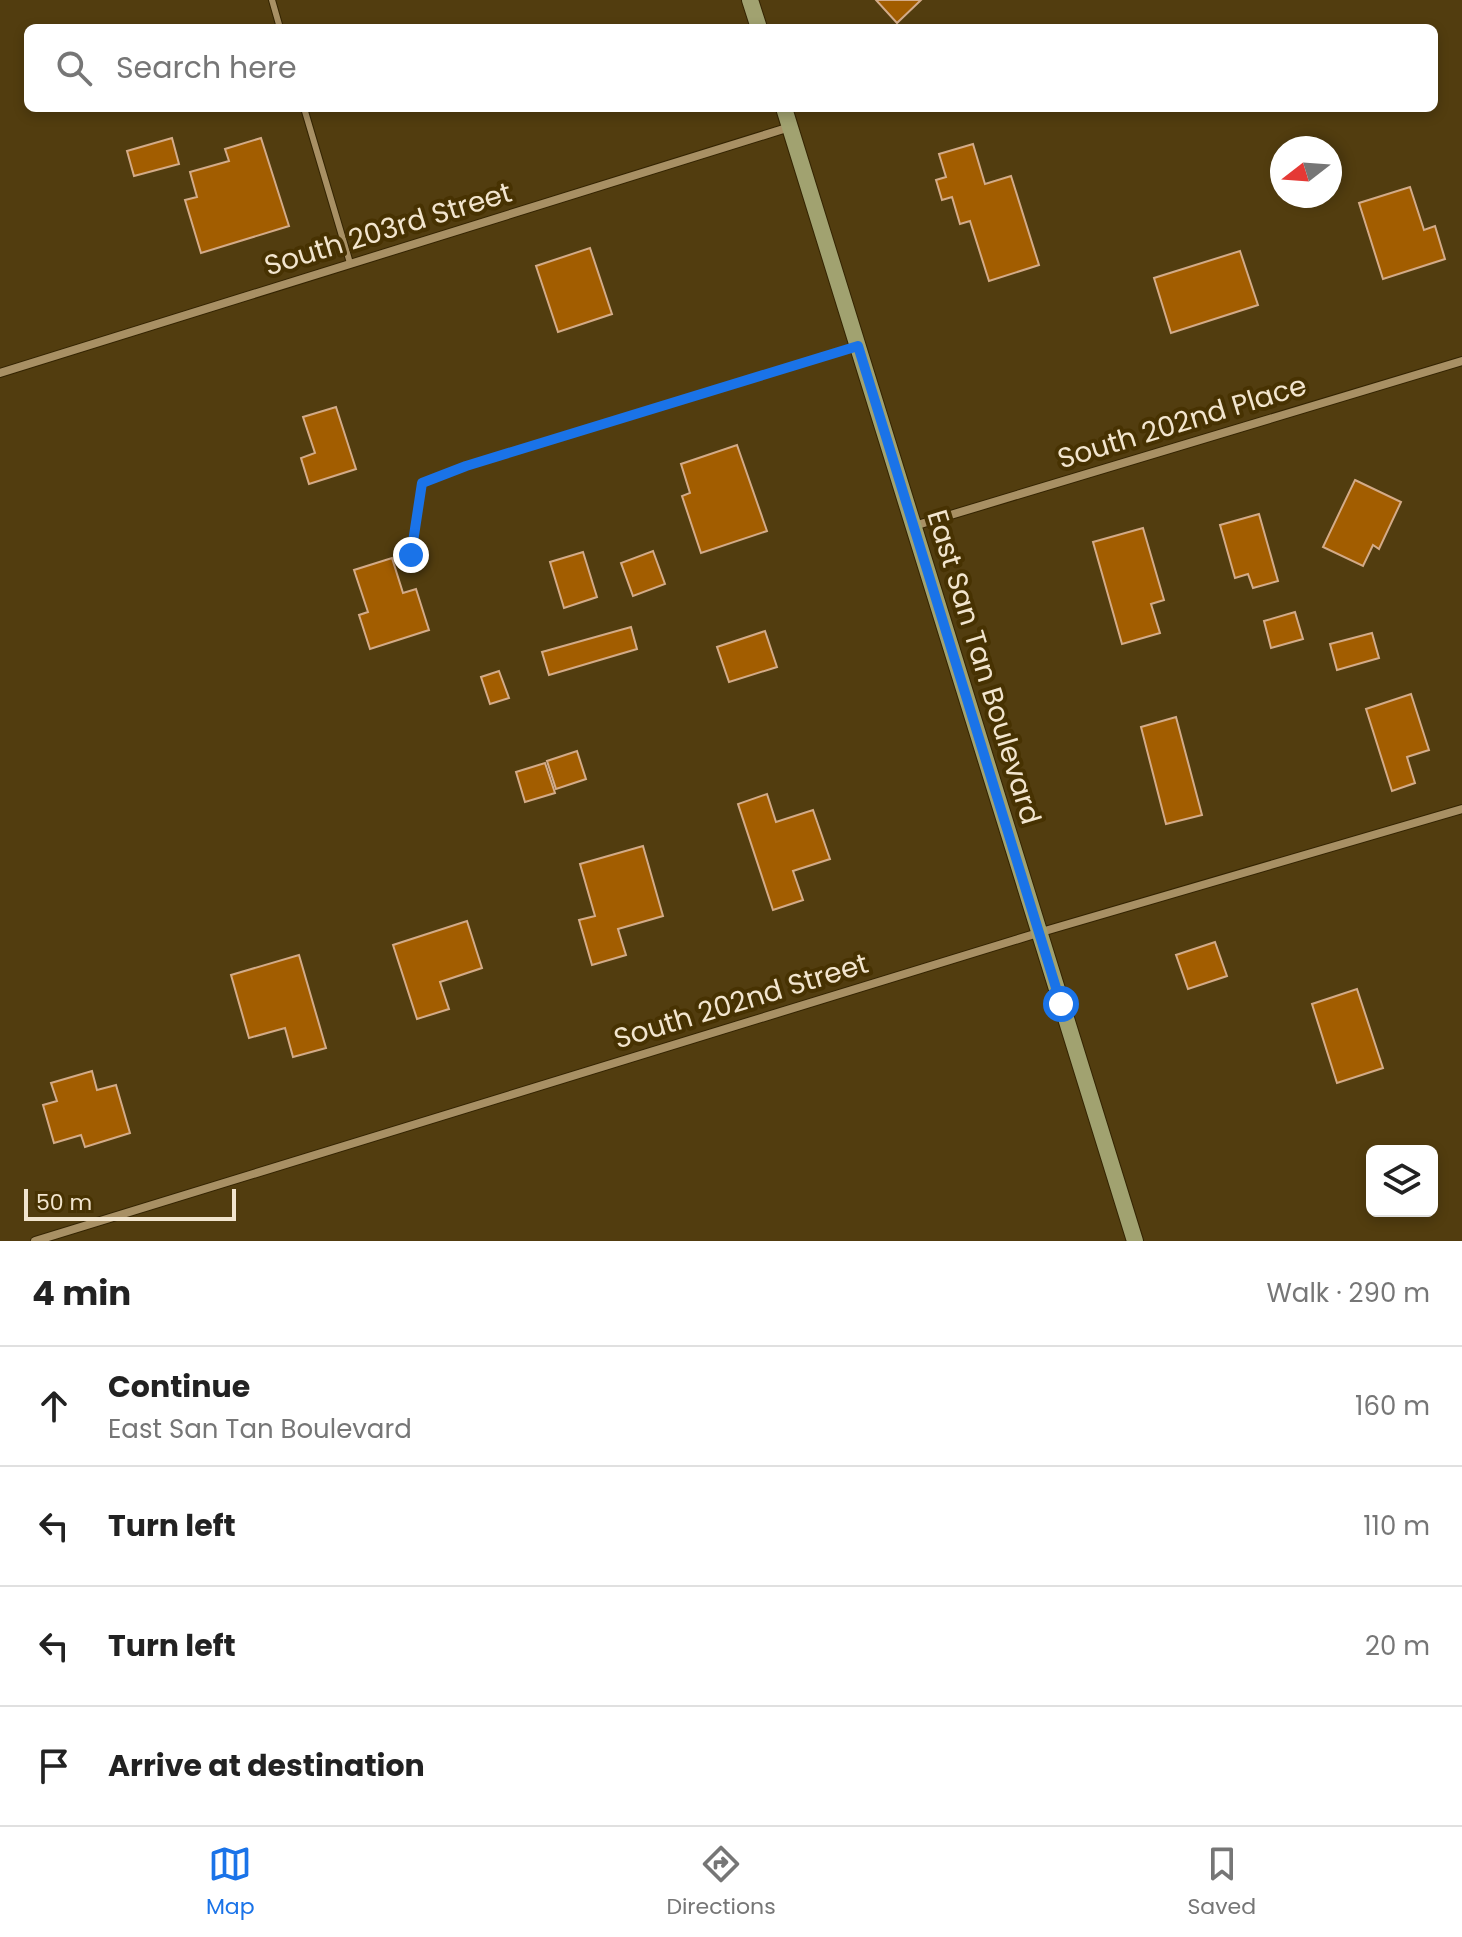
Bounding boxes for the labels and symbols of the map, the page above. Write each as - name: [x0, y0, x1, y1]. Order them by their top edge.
- north arrow: [1270, 136, 1342, 208]
- street label: South 203rd Street: [259, 173, 517, 285]
- street label: South 202nd Place: [1053, 366, 1311, 478]
- street label: East San Tan Boulevard: [918, 505, 1050, 829]
- route end: [393, 537, 429, 573]
- street label: South 202nd Street: [609, 944, 873, 1058]
- route start: [1043, 986, 1079, 1022]
- scale bar: [24, 1185, 236, 1221]

